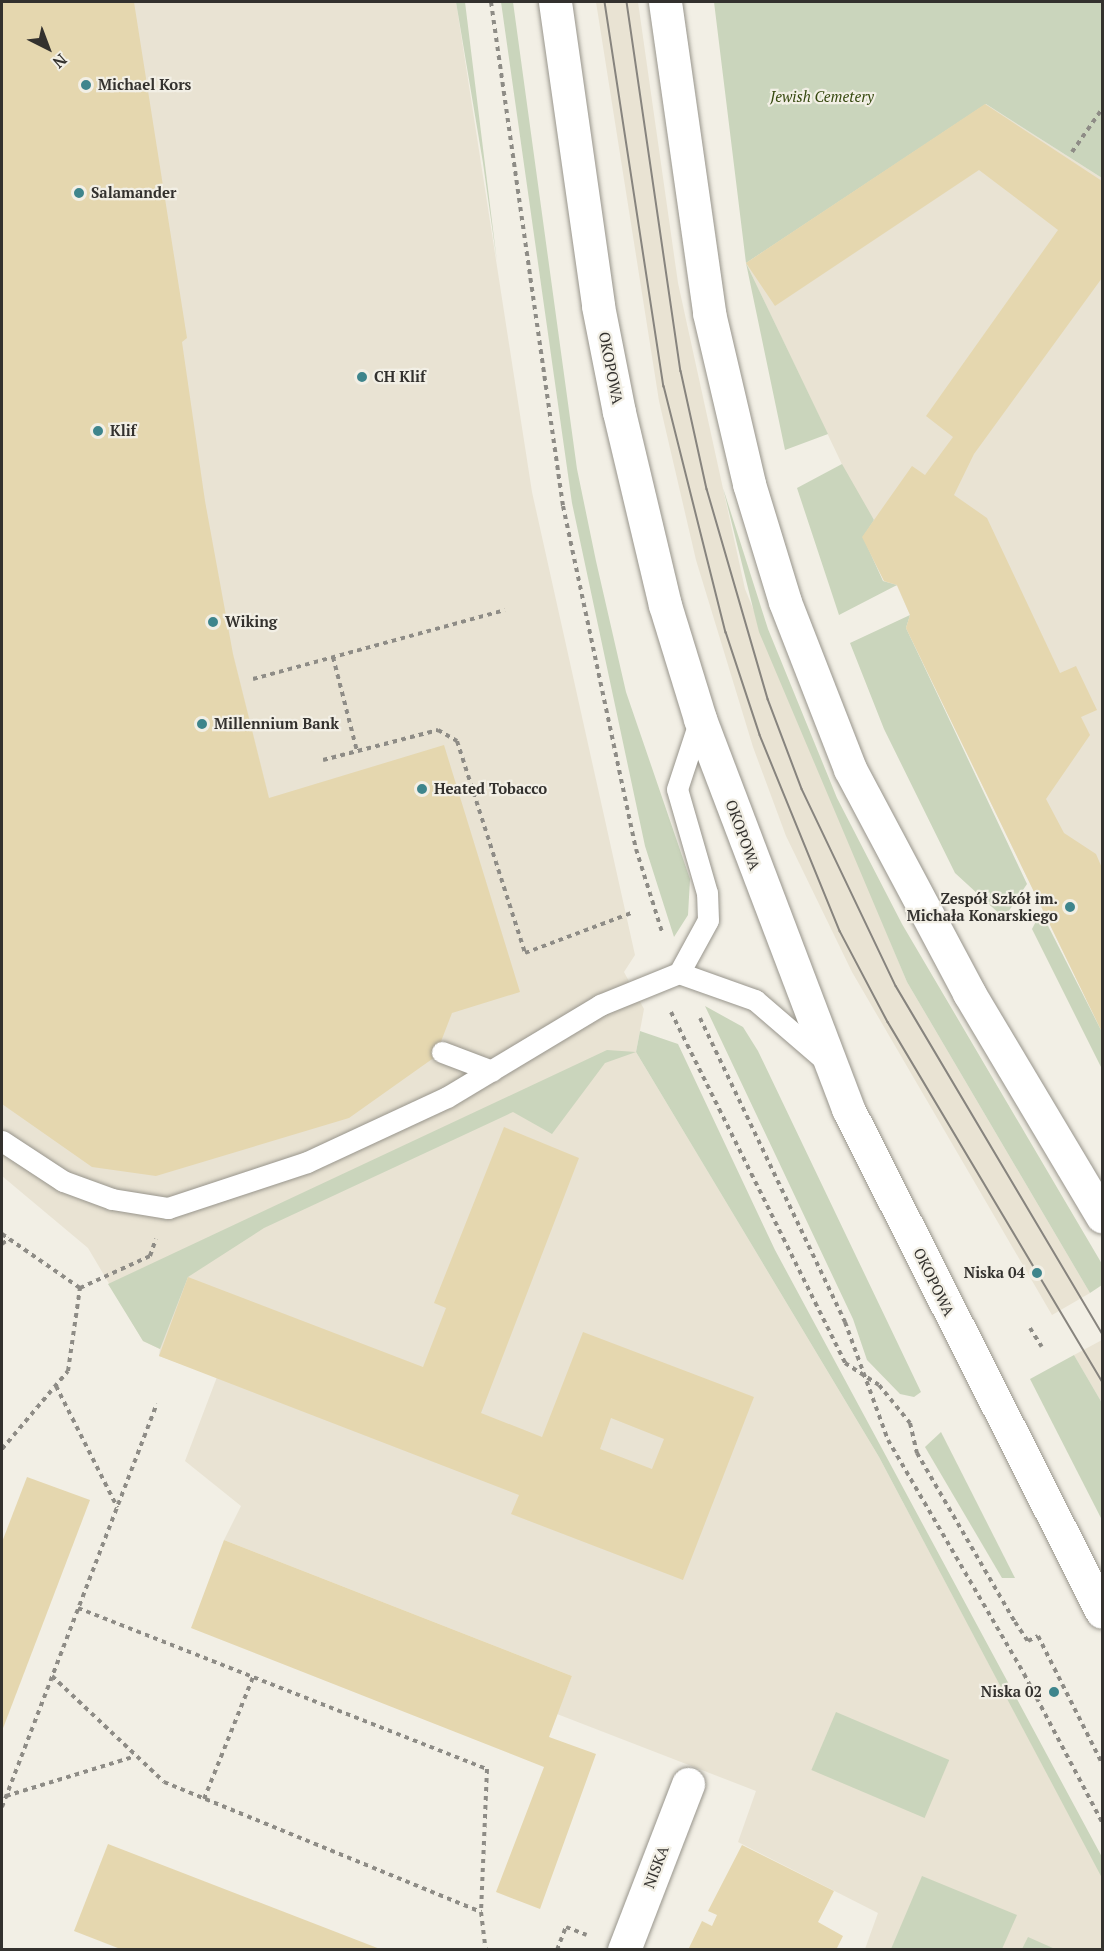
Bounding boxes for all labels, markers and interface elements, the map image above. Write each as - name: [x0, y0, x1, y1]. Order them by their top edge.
- north arrow: [18, 18, 78, 78]
- text: N: [48, 49, 72, 74]
- place label: Michael Kors: [98, 76, 191, 94]
- marker: Michael Kors: [79, 78, 93, 92]
- park label: Jewish Cemetery: [770, 88, 874, 106]
- place label: Salamander: [91, 184, 176, 202]
- marker: Salamander: [72, 186, 86, 200]
- street label: OKOPOWA: [595, 330, 627, 406]
- place label: CH Klif: [374, 368, 426, 386]
- marker: CH Klif: [355, 370, 369, 384]
- place label: Klif: [110, 422, 136, 440]
- marker: Klif: [91, 424, 105, 438]
- place label: Wiking: [225, 613, 277, 631]
- marker: Wiking: [206, 615, 220, 629]
- place label: Millennium Bank: [214, 715, 339, 733]
- marker: Millennium Bank: [195, 717, 209, 731]
- place label: Heated Tobacco: [434, 780, 547, 798]
- marker: Heated Tobacco: [415, 782, 429, 796]
- street label: OKOPOWA: [722, 797, 764, 873]
- place label: Zespół Szkół im. Michała Konarskiego: [907, 889, 1058, 924]
- marker: Zespół Szkół im. Michała Konarskiego: [1063, 900, 1077, 914]
- street label: OKOPOWA: [910, 1245, 958, 1319]
- place label: Niska 04: [964, 1264, 1025, 1282]
- marker: Niska 04: [1030, 1266, 1044, 1280]
- place label: Niska 02: [981, 1683, 1042, 1701]
- marker: Niska 02: [1047, 1685, 1061, 1699]
- street label: NISKA: [640, 1843, 672, 1891]

